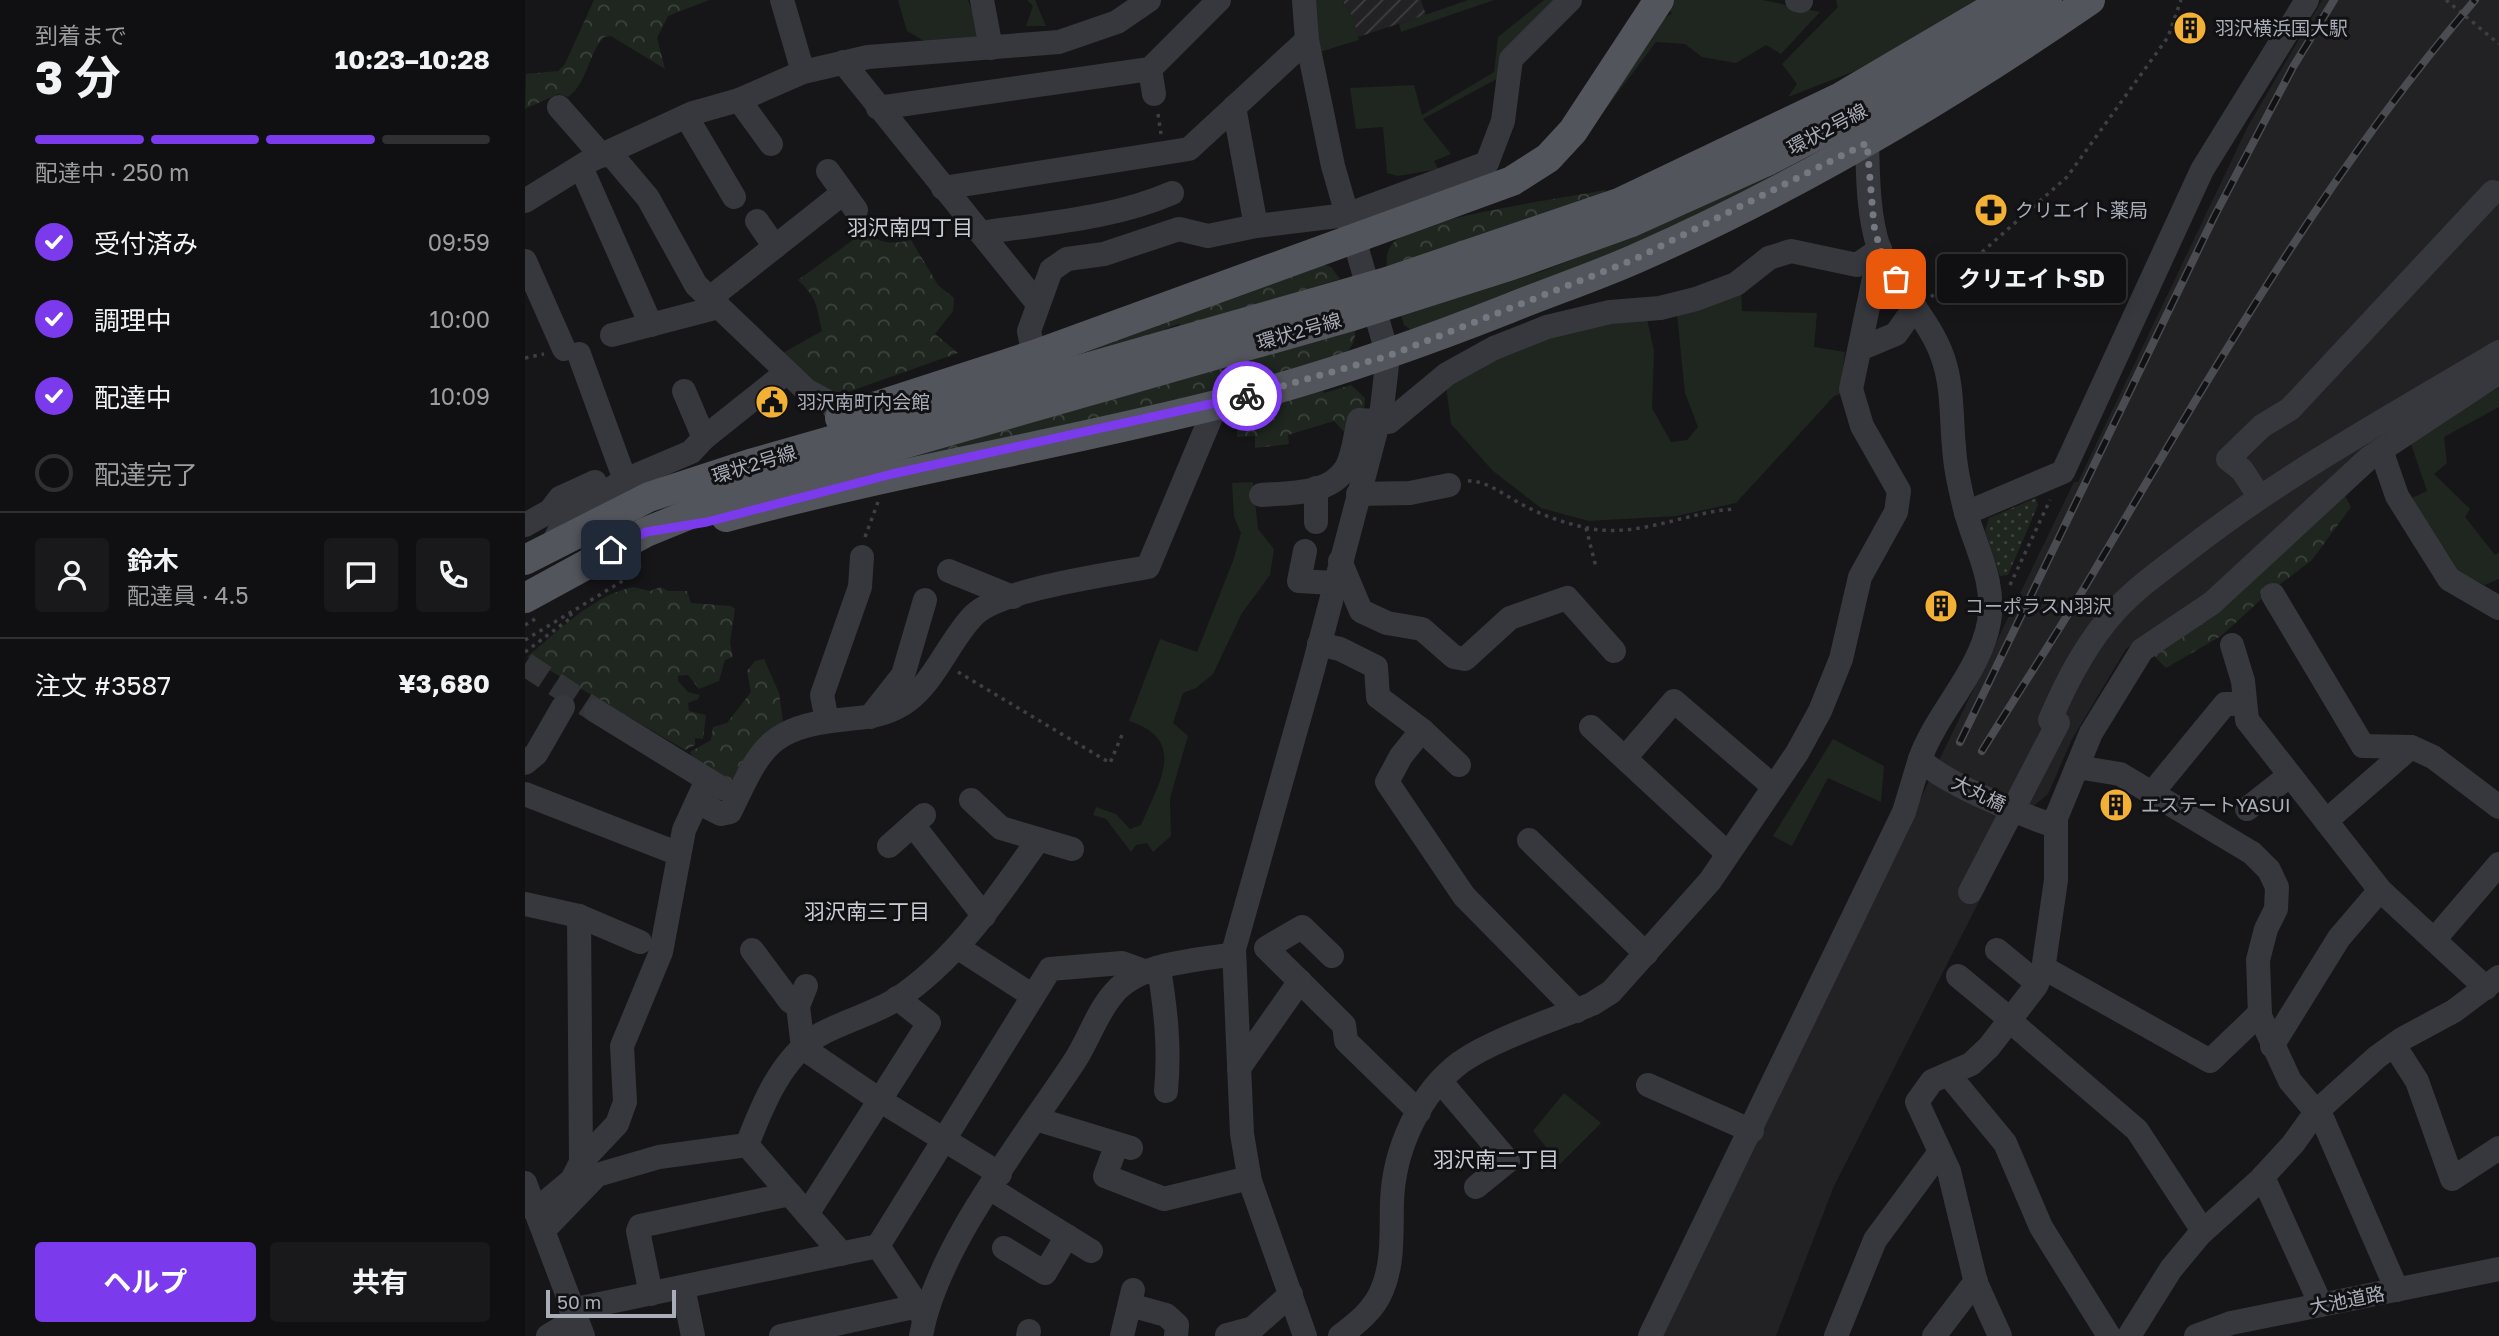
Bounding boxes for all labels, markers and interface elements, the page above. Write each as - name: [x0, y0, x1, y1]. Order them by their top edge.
- building icon: 羽沢横浜国大駅: [2171, 9, 2209, 47]
- place label: 羽沢横浜国大駅: [2215, 16, 2348, 39]
- text: 到着まで: [35, 21, 127, 49]
- text: 10:23–10:28: [335, 44, 490, 75]
- text: 3 分: [35, 49, 121, 104]
- street label: 環状2号線: [1783, 98, 1871, 159]
- text: 配達中 · 250 m: [35, 158, 189, 186]
- pharmacy icon: クリエイト薬局: [1972, 191, 2010, 229]
- place label: クリエイト薬局: [2015, 198, 2148, 221]
- district label: 羽沢南四丁目: [847, 214, 973, 240]
- icon: check: [35, 223, 73, 261]
- text: 受付済み: [94, 228, 198, 259]
- text: 09:59: [428, 228, 490, 256]
- pin: [1866, 249, 1926, 309]
- callout: クリエイトSD: [1938, 254, 2127, 304]
- icon: bag: [1877, 260, 1915, 298]
- text: クリエイトSD: [1958, 264, 2105, 292]
- icon: check: [35, 300, 73, 338]
- text: 調理中: [94, 305, 172, 336]
- text: 10:00: [429, 305, 490, 333]
- street label: 環状2号線: [1254, 307, 1344, 354]
- courier: [1212, 361, 1282, 431]
- icon: check: [35, 377, 73, 415]
- icon: bike: [1228, 377, 1266, 415]
- text: 配達中: [94, 382, 172, 413]
- text: 10:09: [430, 382, 490, 410]
- public building icon: 羽沢南町内会館: [753, 383, 791, 421]
- place label: 羽沢南町内会館: [797, 390, 930, 413]
- street label: 環状2号線: [709, 440, 799, 487]
- text: 配達完了: [94, 459, 198, 490]
- pin: [581, 520, 641, 580]
- icon: home: [592, 531, 630, 569]
- button: person: [35, 538, 109, 612]
- button: chat: [324, 538, 398, 612]
- button: phone: [416, 538, 490, 612]
- text: 鈴木: [127, 545, 179, 576]
- text: 配達員 · 4.5: [127, 581, 249, 609]
- building icon: コーポラスN羽沢: [1922, 587, 1960, 625]
- place label: コーポラスN羽沢: [1965, 594, 2112, 617]
- text: ¥3,680: [399, 668, 490, 699]
- text: 注文 #3587: [35, 670, 171, 701]
- street label: 大丸橋: [1949, 770, 2010, 815]
- building icon: エステートYASUI: [2097, 786, 2135, 824]
- place label: エステートYASUI: [2141, 793, 2291, 816]
- district label: 羽沢南三丁目: [804, 898, 930, 924]
- district label: 羽沢南二丁目: [1433, 1146, 1559, 1172]
- button: ヘルプ: [35, 1242, 256, 1322]
- button: 共有: [270, 1242, 490, 1322]
- street label: 大池道路: [2307, 1281, 2386, 1318]
- scale bar: [546, 1287, 675, 1319]
- text: 50 m: [557, 1290, 601, 1313]

